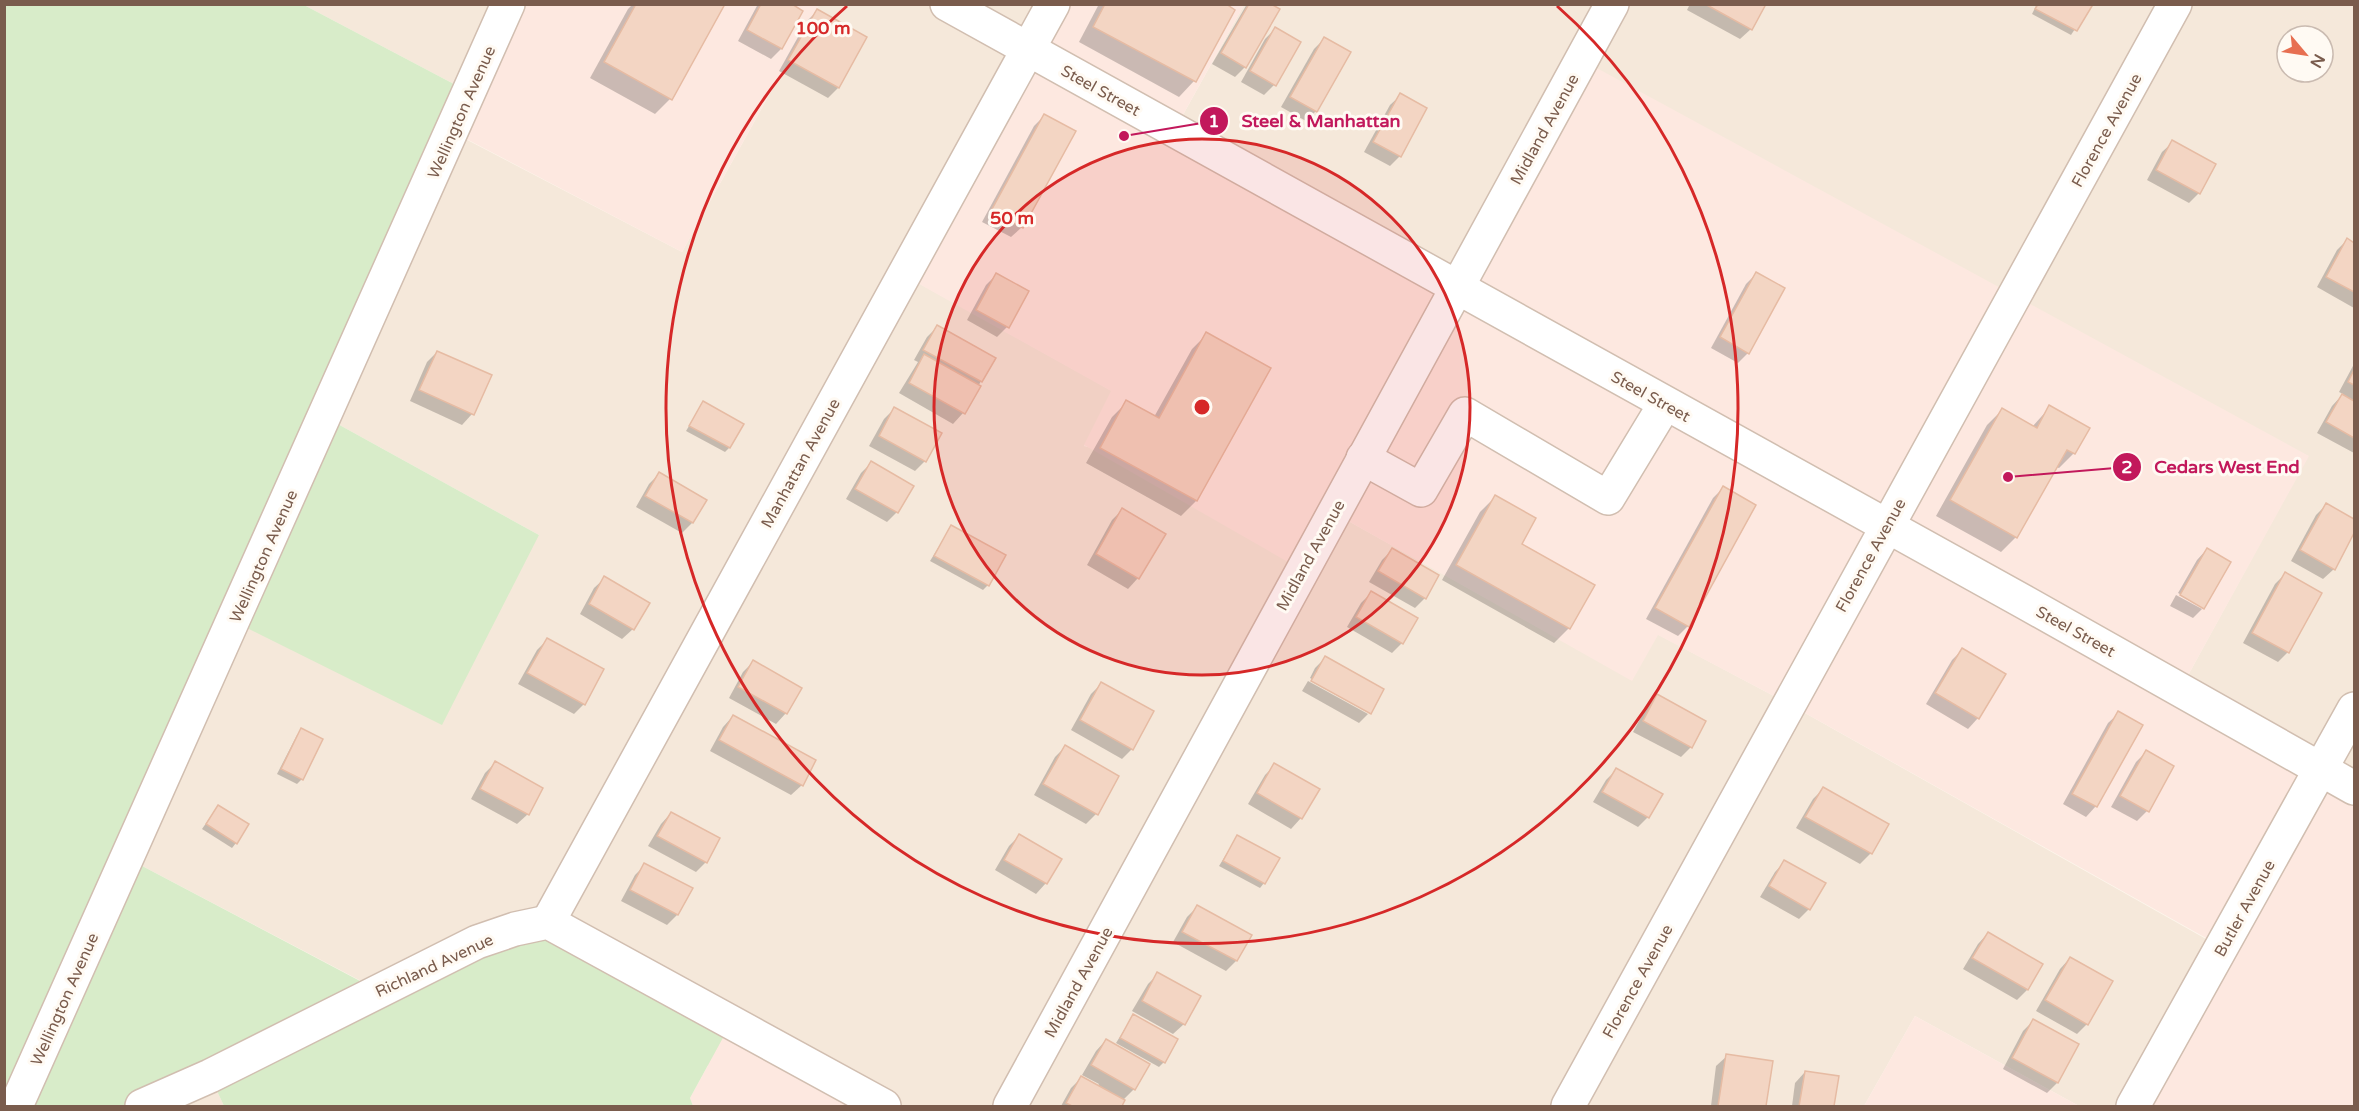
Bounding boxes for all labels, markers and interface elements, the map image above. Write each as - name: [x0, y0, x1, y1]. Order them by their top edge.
- text: 100 m: [795, 17, 851, 39]
- north arrow: [2275, 24, 2335, 84]
- street label: Wellington Avenue: [424, 43, 500, 182]
- text: N: [2305, 50, 2329, 71]
- street label: Steel Street: [1057, 61, 1144, 121]
- street label: Florence Avenue: [2067, 70, 2146, 191]
- street label: Midland Avenue: [1506, 71, 1584, 188]
- callout: Steel & Manhattan: [1199, 103, 1412, 139]
- text: 1: [1208, 110, 1220, 132]
- text: Steel & Manhattan: [1242, 110, 1401, 132]
- text: 50 m: [990, 207, 1034, 229]
- street label: Steel Street: [1607, 367, 1694, 427]
- street label: Manhattan Avenue: [757, 395, 845, 532]
- centre of rings: [1192, 397, 1212, 417]
- callout: Cedars West End: [2112, 449, 2312, 485]
- text: 2: [2121, 456, 2133, 478]
- text: Cedars West End: [2154, 456, 2300, 478]
- street label: Wellington Avenue: [226, 487, 302, 626]
- street label: Florence Avenue: [1831, 495, 1910, 616]
- street label: Midland Avenue: [1272, 497, 1350, 614]
- street label: Steel Street: [2032, 602, 2119, 662]
- street label: Butler Avenue: [2210, 857, 2280, 960]
- street label: Florence Avenue: [1598, 921, 1677, 1042]
- street label: Midland Avenue: [1040, 924, 1118, 1041]
- street label: Wellington Avenue: [27, 930, 103, 1069]
- street label: Richland Avenue: [372, 930, 497, 1002]

